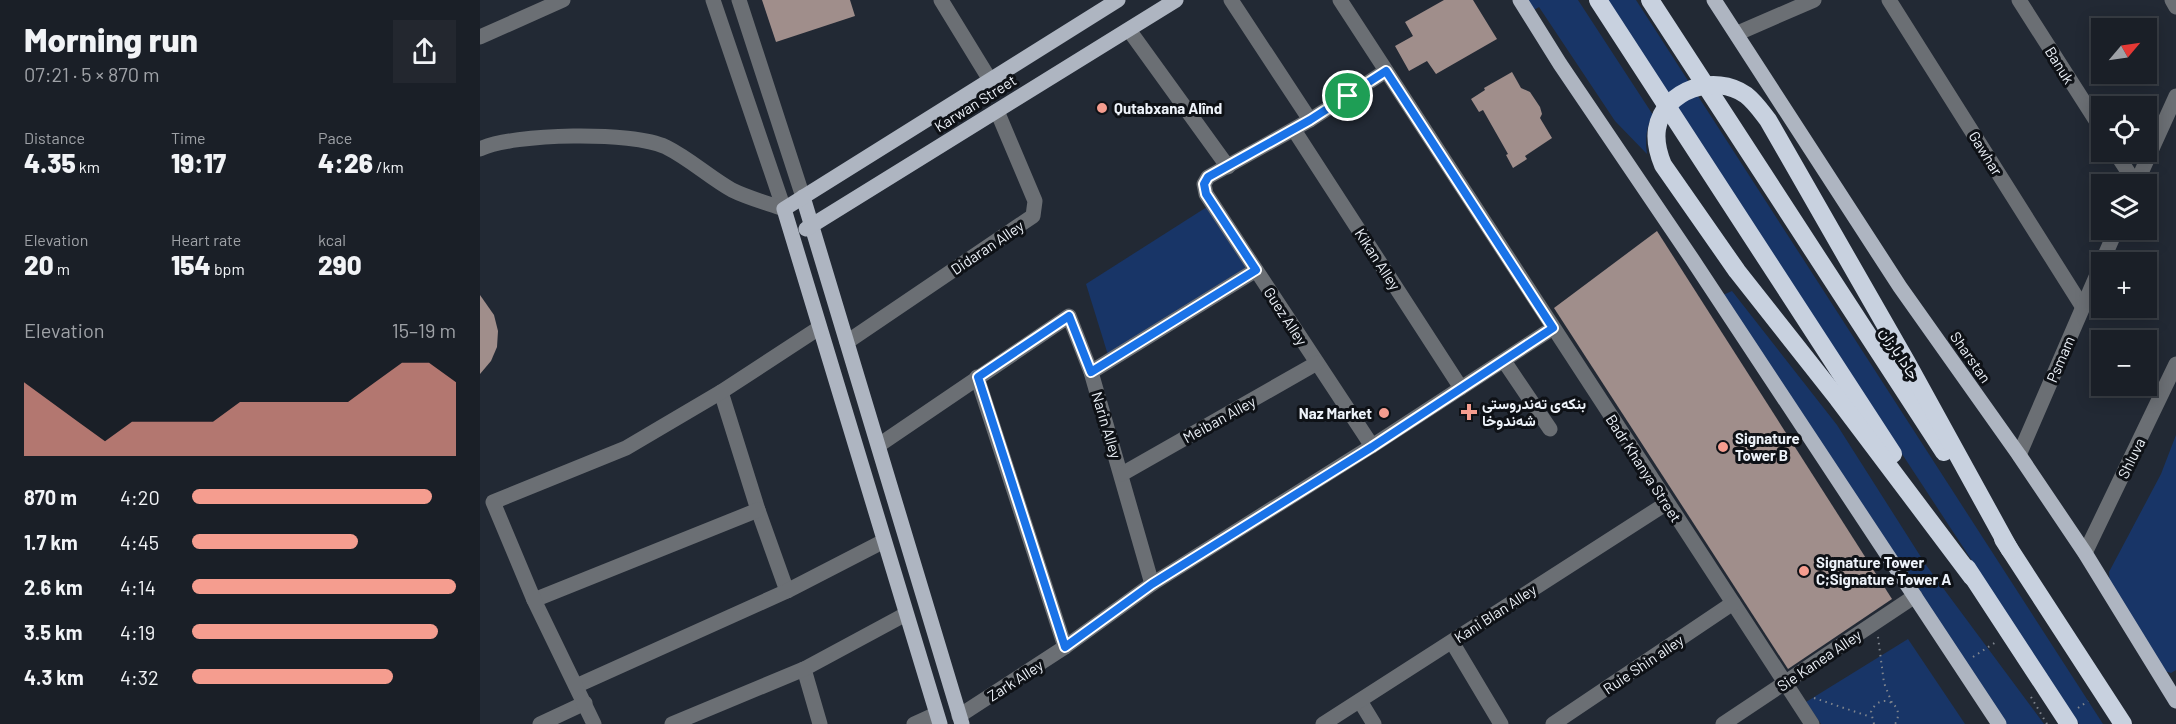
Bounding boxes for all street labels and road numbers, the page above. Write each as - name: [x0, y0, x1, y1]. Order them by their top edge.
- street label: Banuk: [2042, 43, 2079, 87]
- street label: Karwan Street: [931, 71, 1019, 135]
- street label: Gawhar: [1965, 128, 2007, 179]
- street label: Didaran Alley: [947, 216, 1027, 278]
- street label: Kikan Alley: [1351, 225, 1405, 293]
- street label: Guez Alley: [1261, 284, 1311, 348]
- street label: جادا بارزان: [1876, 324, 1924, 383]
- street label: Sharstan: [1947, 328, 1995, 386]
- street label: Psmam: [2042, 333, 2078, 385]
- street label: Narin Alley: [1088, 389, 1126, 461]
- street label: Meiban Alley: [1180, 392, 1259, 446]
- street label: Badr Khanya Street: [1602, 411, 1686, 525]
- street label: Shluva: [2113, 435, 2149, 481]
- street label: Kani Blan Alley: [1451, 580, 1539, 646]
- street label: Sie Kanea Alley: [1773, 625, 1865, 695]
- street label: Ruie Shin alley: [1599, 630, 1687, 697]
- street label: Zark Alley: [984, 655, 1046, 705]

